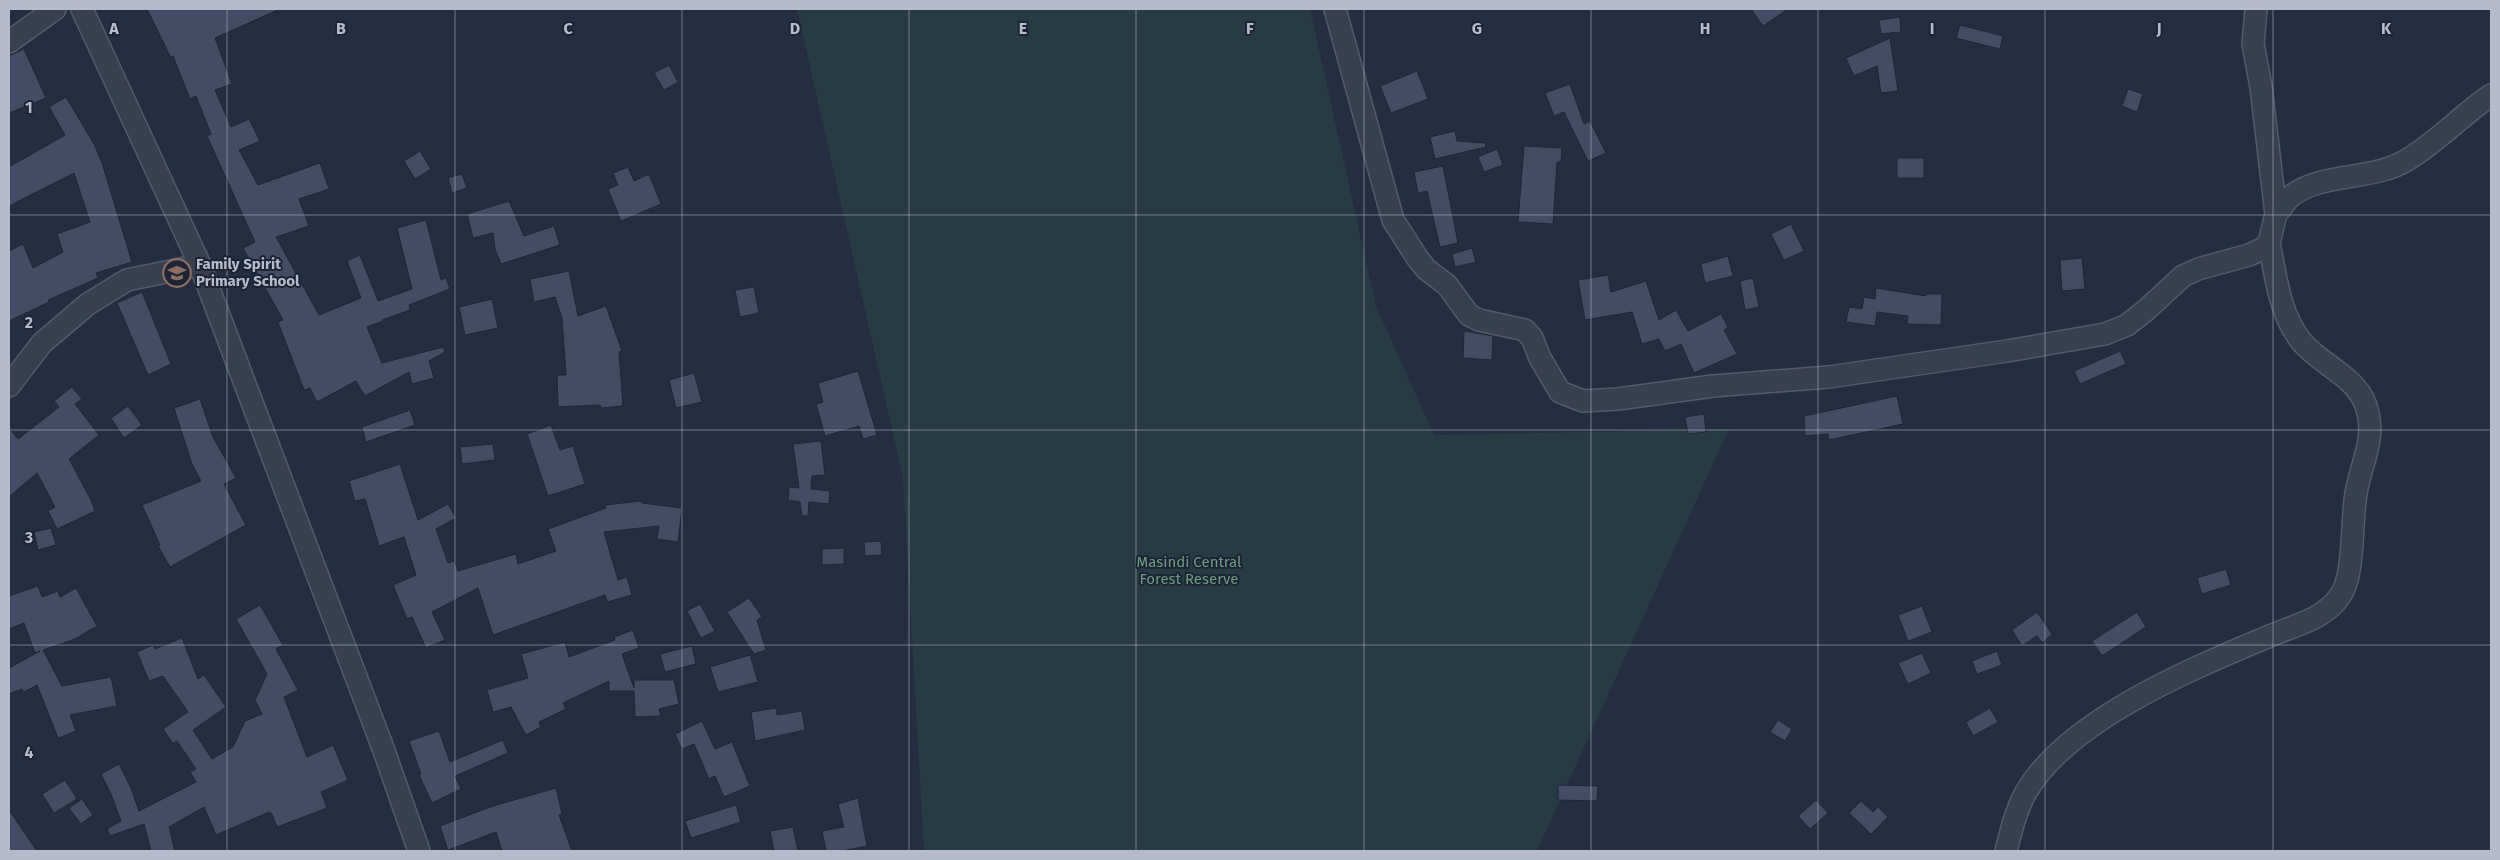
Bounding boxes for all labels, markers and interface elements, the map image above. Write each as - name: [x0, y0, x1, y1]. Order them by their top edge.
- text: A: [108, 19, 119, 38]
- text: B: [336, 19, 346, 38]
- text: C: [563, 19, 573, 38]
- text: D: [790, 19, 800, 38]
- text: E: [1019, 19, 1027, 38]
- text: F: [1246, 19, 1254, 38]
- text: G: [1472, 19, 1482, 38]
- text: H: [1700, 19, 1710, 38]
- text: I: [1930, 19, 1934, 38]
- text: J: [2155, 19, 2162, 38]
- text: K: [2381, 19, 2392, 38]
- text: 1: [25, 98, 33, 117]
- place label: Family Spirit Primary School: [196, 255, 300, 290]
- school or university icon: Family Spirit Primary School: [162, 258, 192, 288]
- text: 2: [25, 313, 33, 332]
- text: 3: [24, 528, 33, 547]
- park label: Masindi Central Forest Reserve: [1136, 553, 1242, 588]
- text: 4: [24, 743, 34, 762]

